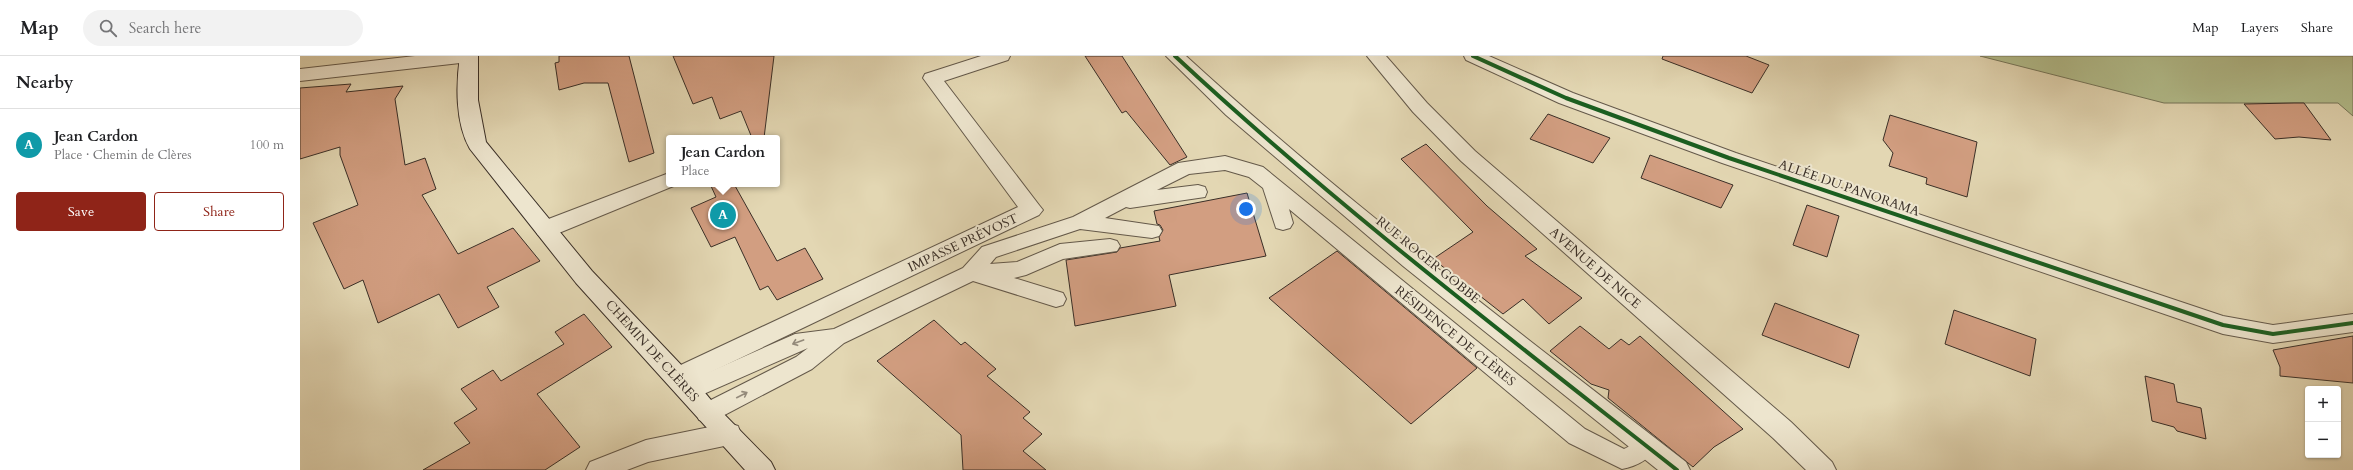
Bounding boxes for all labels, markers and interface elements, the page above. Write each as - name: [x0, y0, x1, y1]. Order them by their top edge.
- search box: [83, 10, 363, 46]
- text: Map: [20, 15, 59, 41]
- icon: search: [97, 17, 119, 39]
- text: Search here: [129, 18, 201, 38]
- text: Map: [2192, 18, 2219, 37]
- text: Layers: [2241, 18, 2279, 37]
- text: Share: [2301, 18, 2333, 37]
- text: Nearby: [16, 71, 73, 94]
- text: Jean Cardon: [54, 126, 138, 146]
- popup: [666, 135, 780, 187]
- text: A: [24, 136, 34, 154]
- text: 100 m: [250, 136, 284, 154]
- text: Jean Cardon: [681, 142, 765, 162]
- text: Place · Chemin de Clères: [54, 146, 192, 164]
- street label: ALLÉE DU PANORAMA: [1776, 155, 1923, 221]
- text: Place: [681, 162, 709, 180]
- button: Save: [16, 192, 146, 231]
- button: Share: [154, 192, 284, 231]
- your location: [1236, 199, 1256, 219]
- pin: A: [710, 200, 736, 230]
- street label: IMPASSE PRÉVOST: [905, 209, 1021, 276]
- street label: RUE ROGER GOBBE: [1372, 212, 1484, 308]
- street label: AVENUE DE NICE: [1545, 223, 1645, 313]
- street label: RÉSIDENCE DE CLÈRES: [1391, 282, 1519, 390]
- street label: CHEMIN DE CLÈRES: [601, 296, 703, 406]
- one-way arrow: [793, 339, 805, 347]
- map controls: [2305, 386, 2341, 458]
- button: +: [2305, 386, 2341, 422]
- one-way arrow: [736, 391, 748, 398]
- button: −: [2305, 422, 2341, 458]

